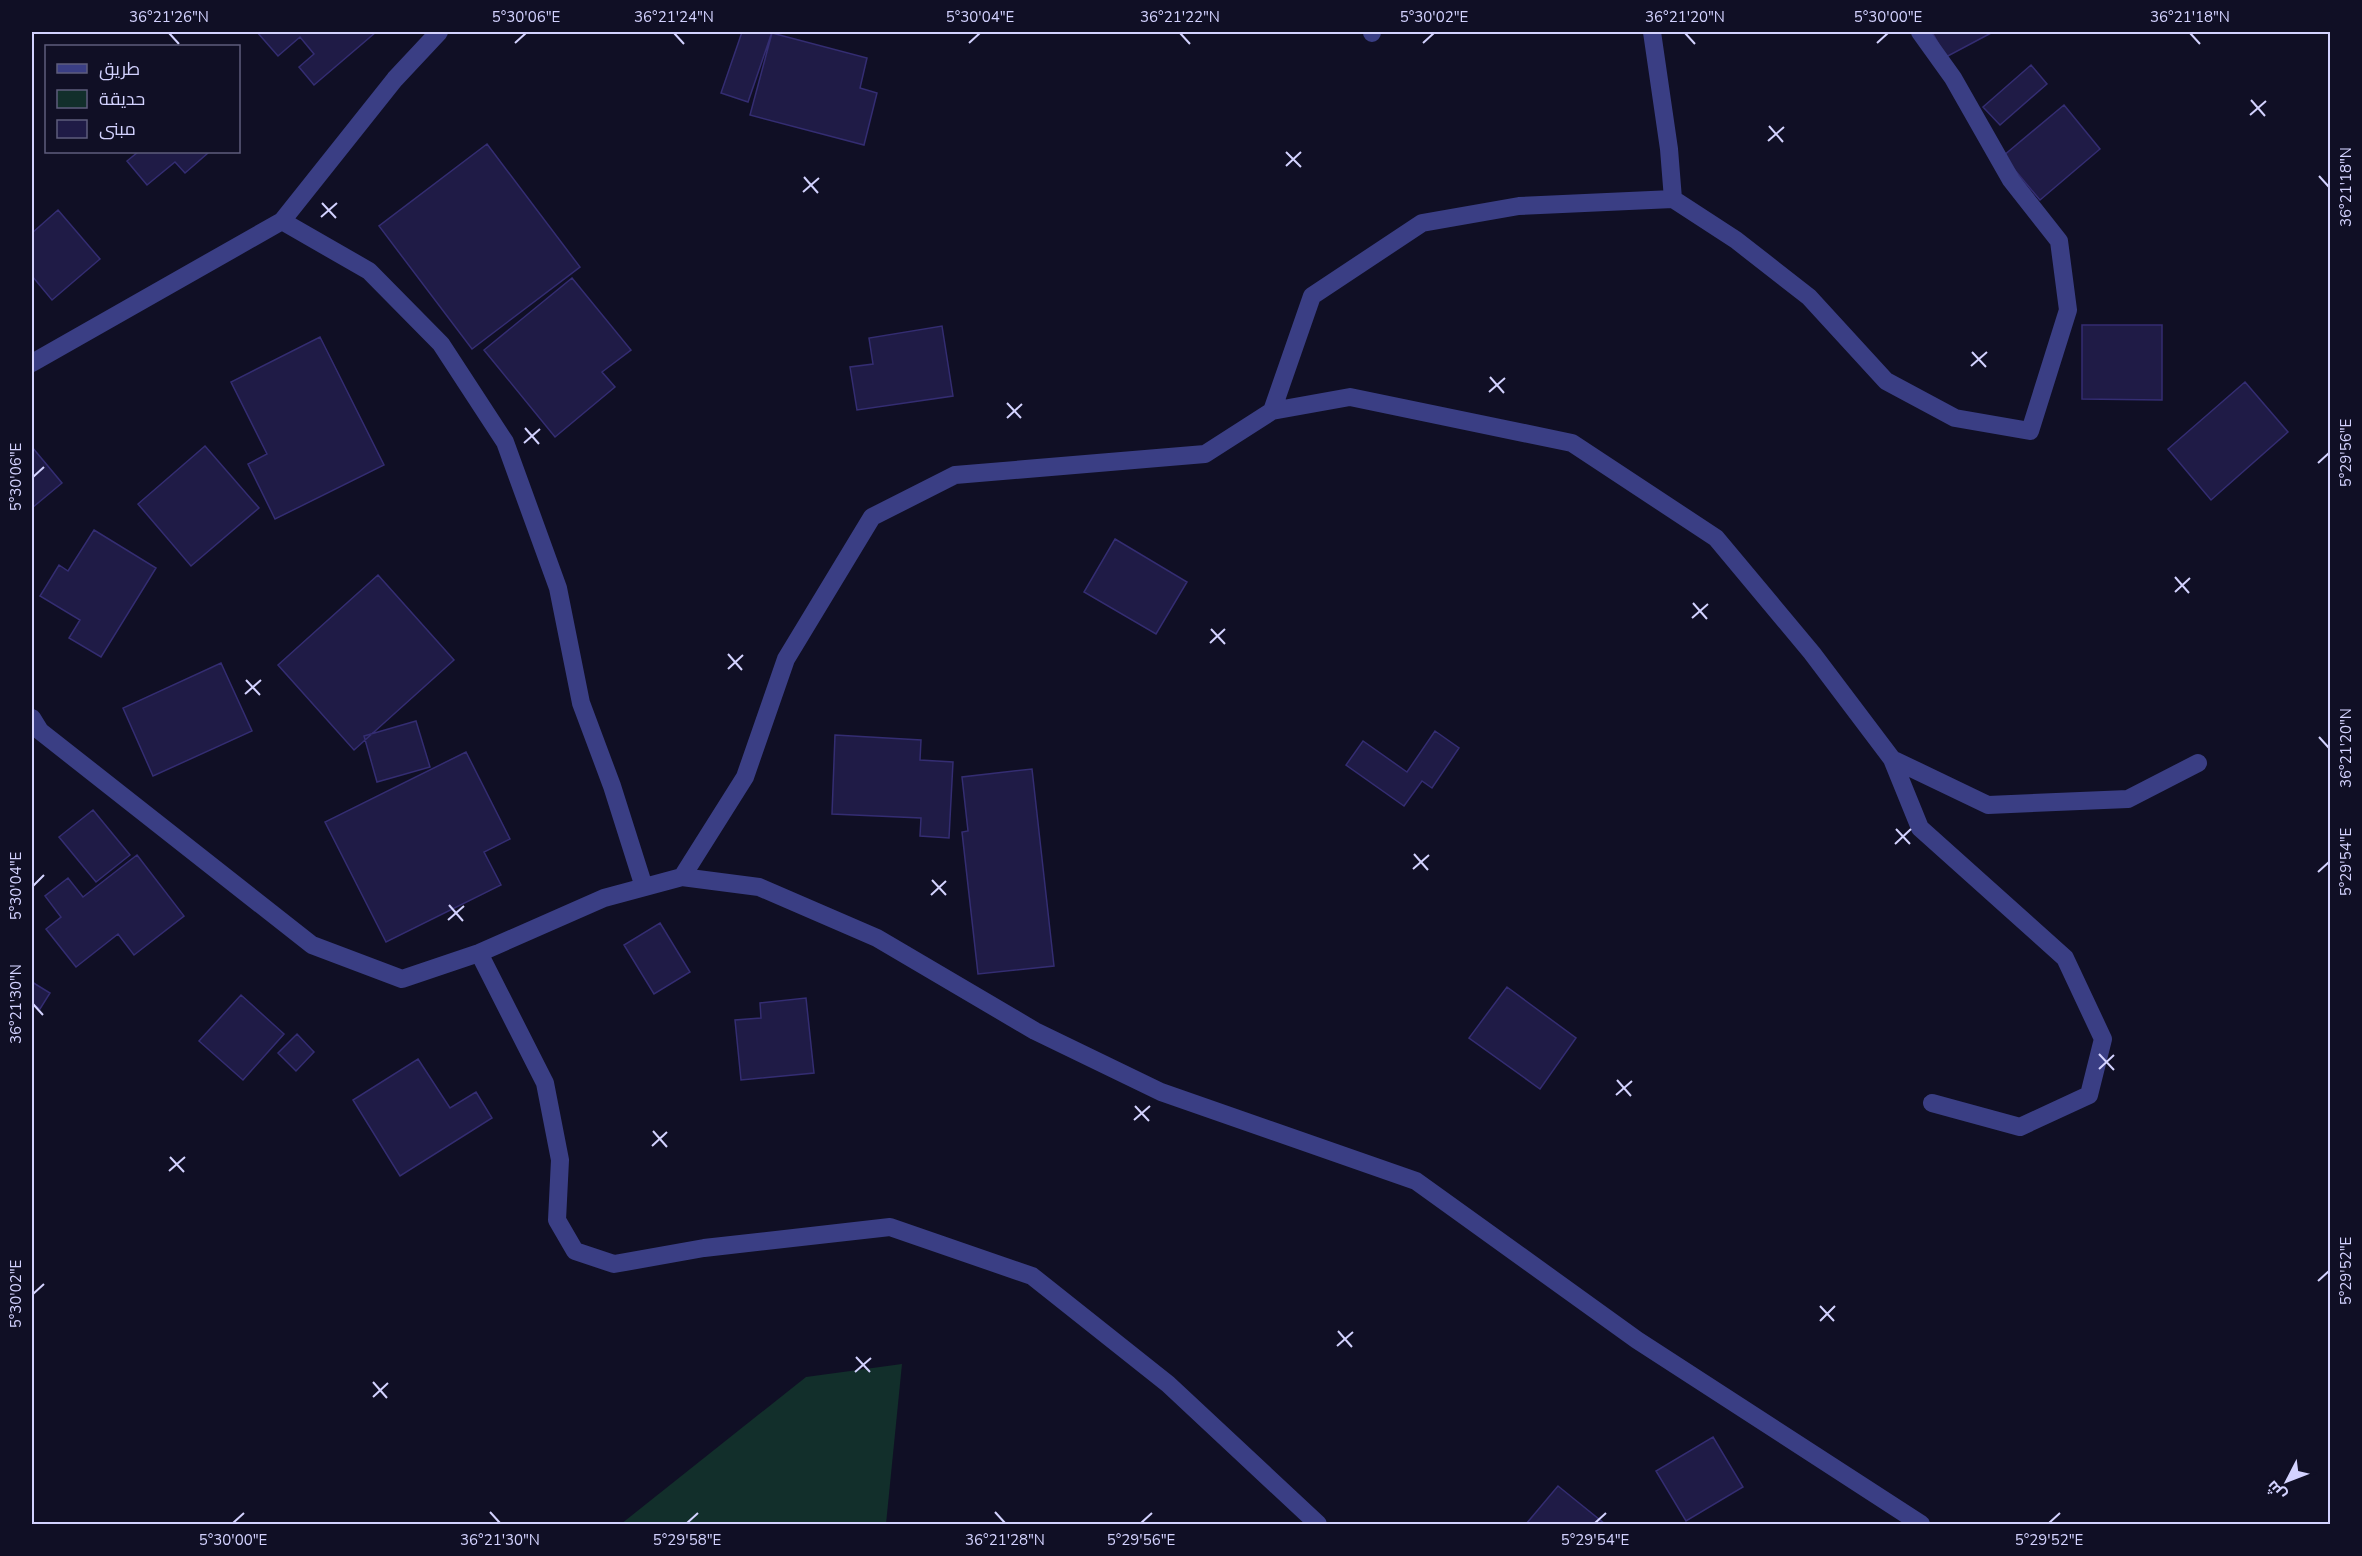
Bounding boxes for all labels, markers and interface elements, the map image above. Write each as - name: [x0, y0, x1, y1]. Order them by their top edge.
- text: 36°21'26"N: [129, 7, 209, 27]
- text: 5°30'06"E: [492, 7, 560, 27]
- text: 36°21'24"N: [634, 7, 714, 27]
- text: 5°30'04"E: [946, 7, 1014, 27]
- text: 36°21'22"N: [1140, 7, 1220, 27]
- text: 5°30'02"E: [1400, 7, 1468, 27]
- text: 36°21'20"N: [1645, 7, 1725, 27]
- text: 5°30'00"E: [1854, 7, 1922, 27]
- text: 36°21'18"N: [2150, 7, 2230, 27]
- legend: [45, 45, 240, 153]
- text: طريق: [99, 57, 140, 81]
- text: حديقة: [99, 87, 145, 111]
- text: مبنى: [99, 117, 136, 141]
- text: 36°21'18"N: [2336, 147, 2356, 227]
- text: 5°29'56"E: [2336, 419, 2356, 487]
- text: 5°30'06"E: [6, 443, 26, 511]
- text: 36°21'20"N: [2336, 708, 2356, 788]
- text: 5°29'54"E: [2336, 828, 2356, 896]
- text: 5°30'04"E: [6, 852, 26, 920]
- text: 36°21'30"N: [6, 964, 26, 1044]
- text: 5°29'52"E: [2336, 1237, 2356, 1305]
- text: 5°30'02"E: [6, 1260, 26, 1328]
- north arrow: [2257, 1451, 2317, 1511]
- text: ش: [2262, 1475, 2292, 1505]
- text: 5°30'00"E: [199, 1530, 267, 1550]
- text: 36°21'30"N: [460, 1530, 540, 1550]
- text: 5°29'58"E: [653, 1530, 721, 1550]
- text: 36°21'28"N: [965, 1530, 1045, 1550]
- text: 5°29'56"E: [1107, 1530, 1175, 1550]
- text: 5°29'54"E: [1561, 1530, 1629, 1550]
- text: 5°29'52"E: [2015, 1530, 2083, 1550]

